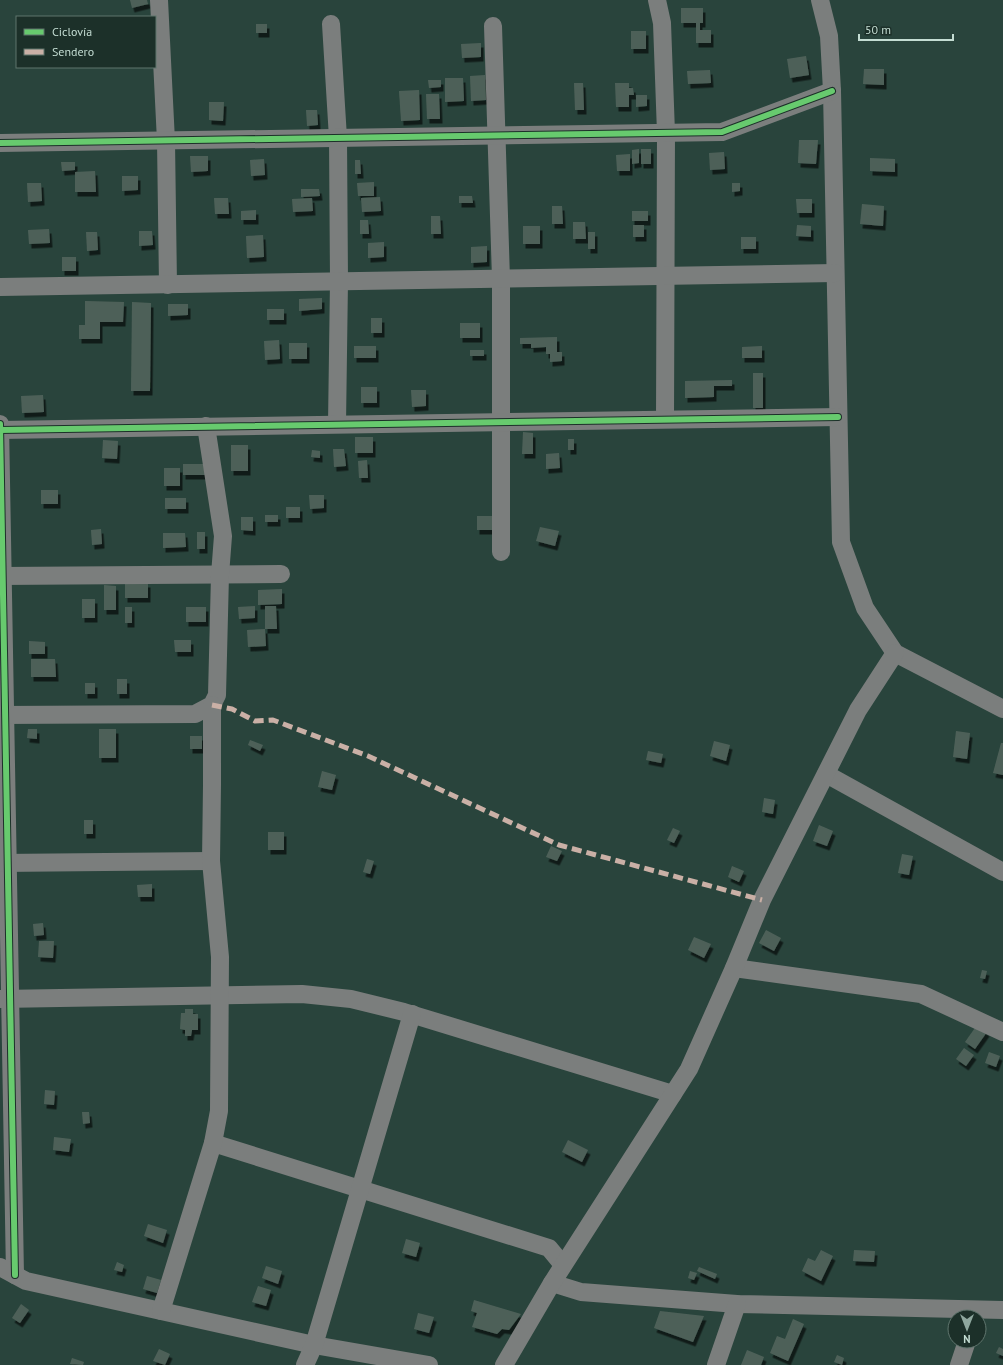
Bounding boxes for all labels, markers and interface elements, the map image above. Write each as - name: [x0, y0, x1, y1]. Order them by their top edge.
- legend: [16, 16, 156, 68]
- scale bar: [859, 16, 953, 42]
- text: 50 m: [865, 22, 891, 37]
- text: Ciclovía: [52, 24, 92, 39]
- text: Sendero: [52, 44, 94, 59]
- north arrow: [947, 1309, 987, 1349]
- text: N: [963, 1332, 971, 1346]

